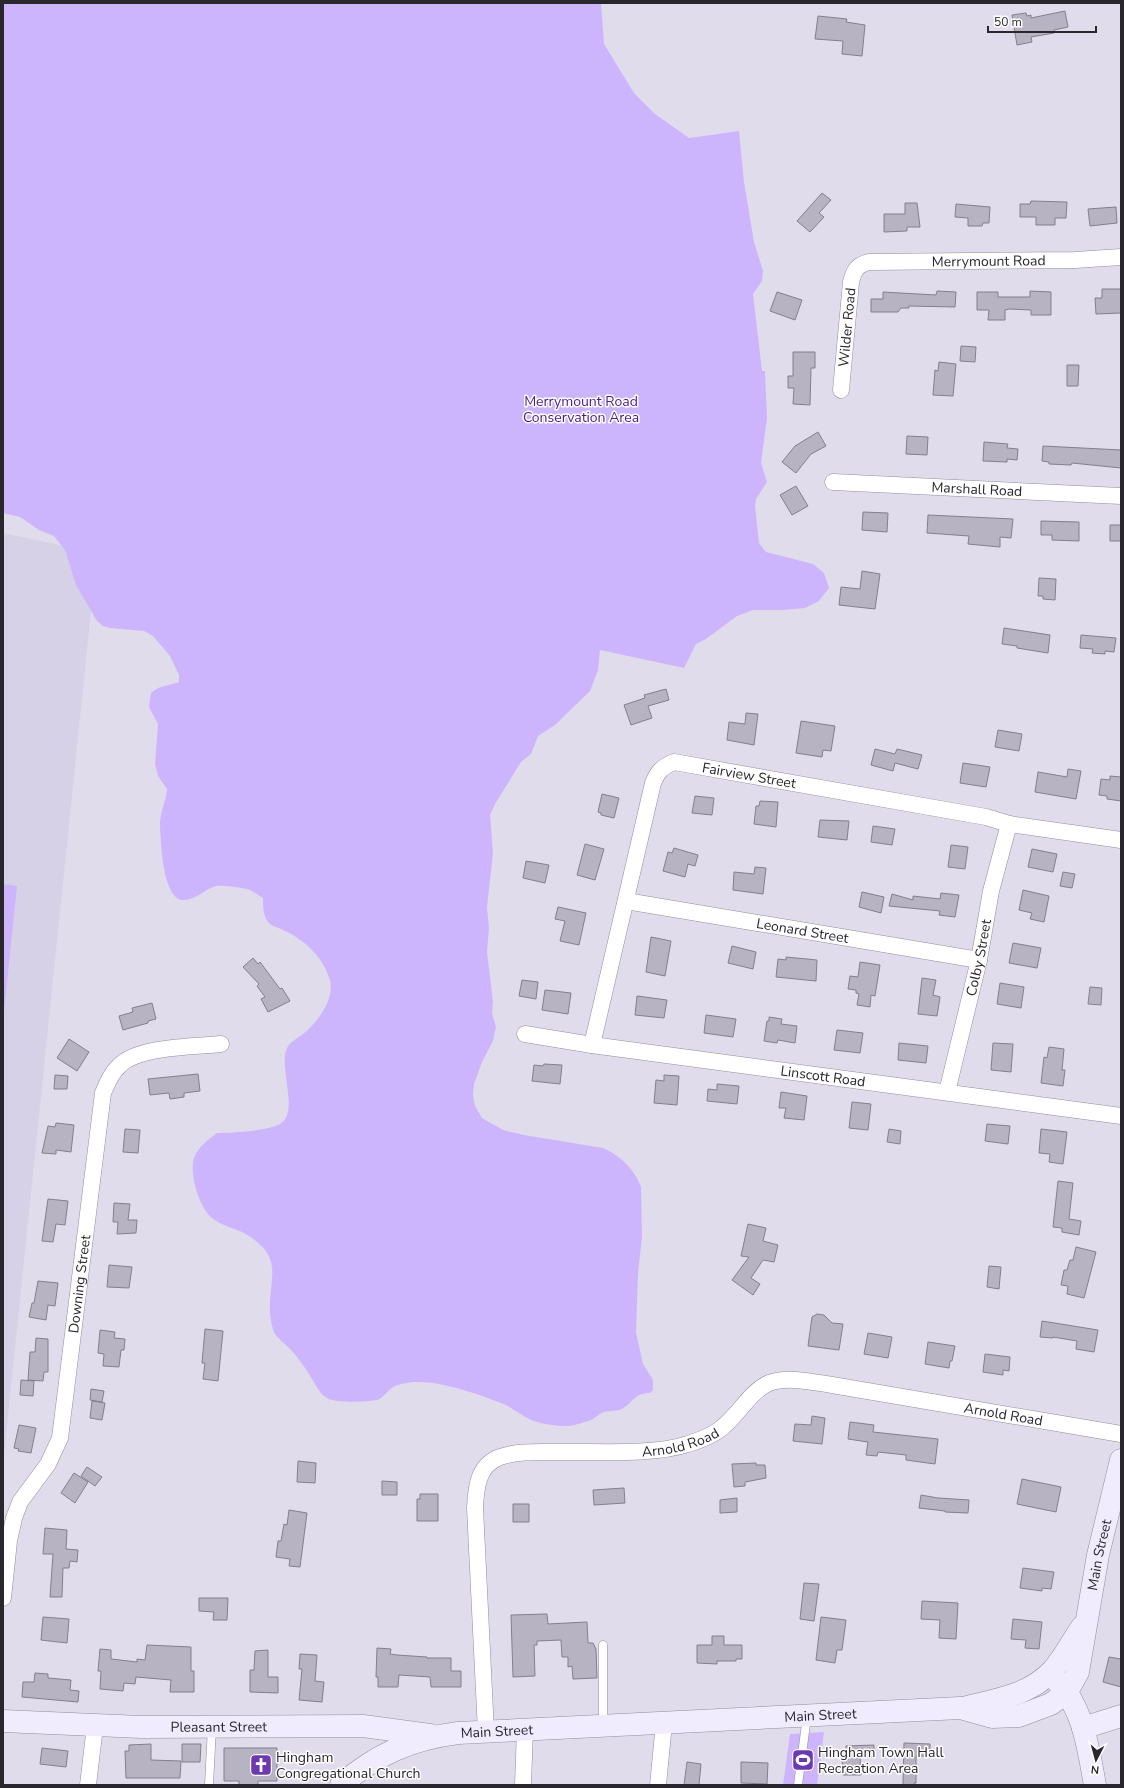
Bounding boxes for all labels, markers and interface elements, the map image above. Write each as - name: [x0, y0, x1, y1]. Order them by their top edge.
- scale bar: [988, 8, 1096, 34]
- text: 50 m: [994, 14, 1022, 30]
- street label: Merrymount Road: [932, 251, 1046, 271]
- street label: Wilder Road: [834, 287, 860, 368]
- park label: Merrymount Road Conservation Area: [523, 392, 639, 427]
- street label: Marshall Road: [931, 478, 1023, 501]
- street label: Fairview Street: [701, 758, 797, 793]
- street label: Leonard Street: [755, 914, 850, 948]
- street label: Colby Street: [962, 918, 996, 998]
- street label: Linscott Road: [779, 1061, 867, 1092]
- street label: Downing Street: [64, 1234, 95, 1334]
- street label: Arnold Road: [963, 1399, 1044, 1431]
- street label: Arnold Road: [641, 1423, 723, 1461]
- street label: Main Street: [1083, 1517, 1116, 1592]
- street label: Main Street: [784, 1704, 857, 1727]
- street label: Pleasant Street: [170, 1717, 267, 1737]
- street label: Main Street: [460, 1720, 534, 1743]
- north arrow: [1076, 1740, 1116, 1780]
- place label: Hingham Town Hall Recreation Area: [818, 1743, 945, 1778]
- sports icon: Hingham Town Hall Recreation Area: [790, 1747, 816, 1773]
- place label: Hingham Congregational Church: [276, 1748, 421, 1783]
- church icon: Hingham Congregational Church: [248, 1752, 274, 1778]
- text: N: [1090, 1762, 1100, 1777]

